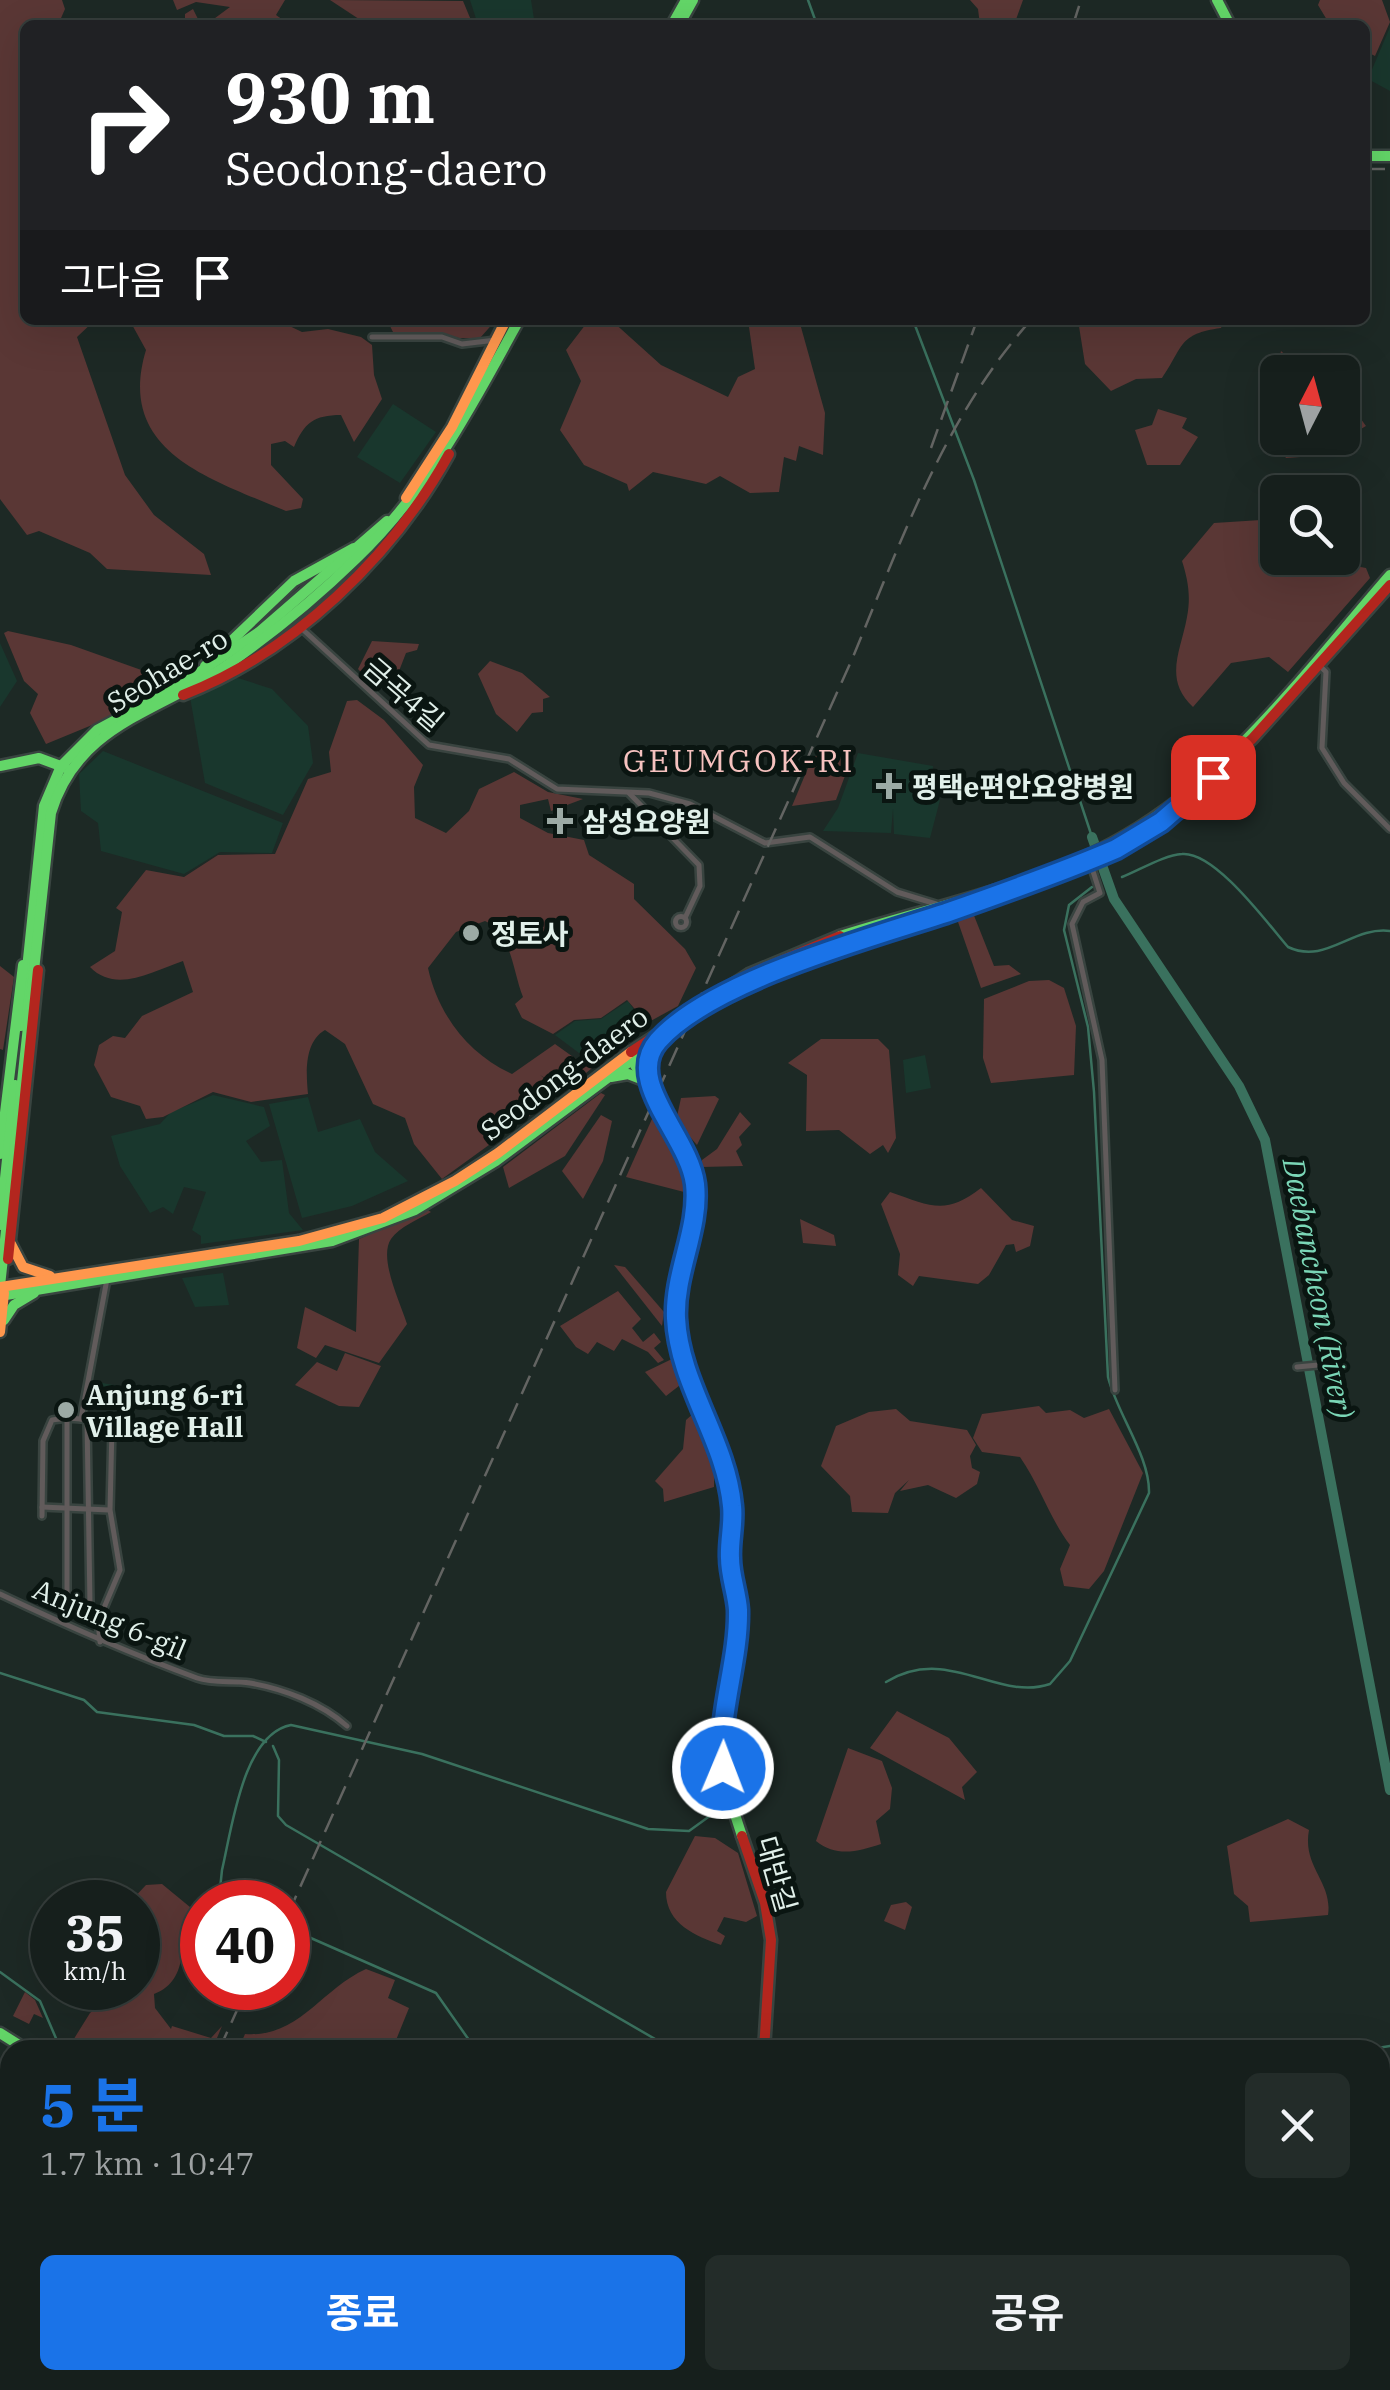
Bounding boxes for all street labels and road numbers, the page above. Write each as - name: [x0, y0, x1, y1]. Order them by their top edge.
- street label: Seohae-ro: [100, 620, 234, 720]
- street label: 금곡4길: [356, 649, 452, 739]
- street label: Seodong-daero: [473, 998, 655, 1148]
- street label: Anjung 6-gil: [28, 1570, 192, 1668]
- street label: 대반길: [749, 1832, 805, 1916]

